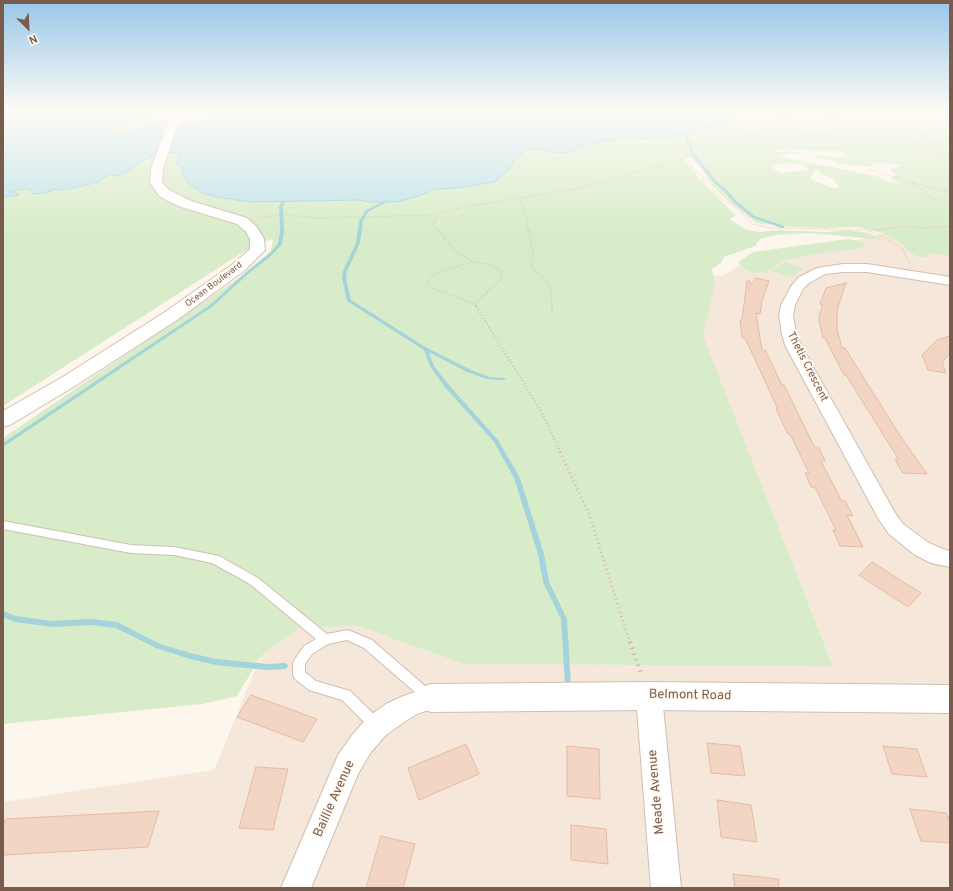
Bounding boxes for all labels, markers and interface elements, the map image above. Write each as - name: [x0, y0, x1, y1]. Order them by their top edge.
- north arrow: [8, 8, 48, 48]
- text: N: [26, 31, 39, 47]
- street label: Ocean Boulevard: [183, 260, 245, 310]
- street label: Thetis Crescent: [784, 330, 830, 404]
- street label: Belmont Road: [649, 687, 731, 705]
- street label: Meade Avenue: [646, 749, 668, 835]
- street label: Baillie Avenue: [311, 758, 359, 840]

